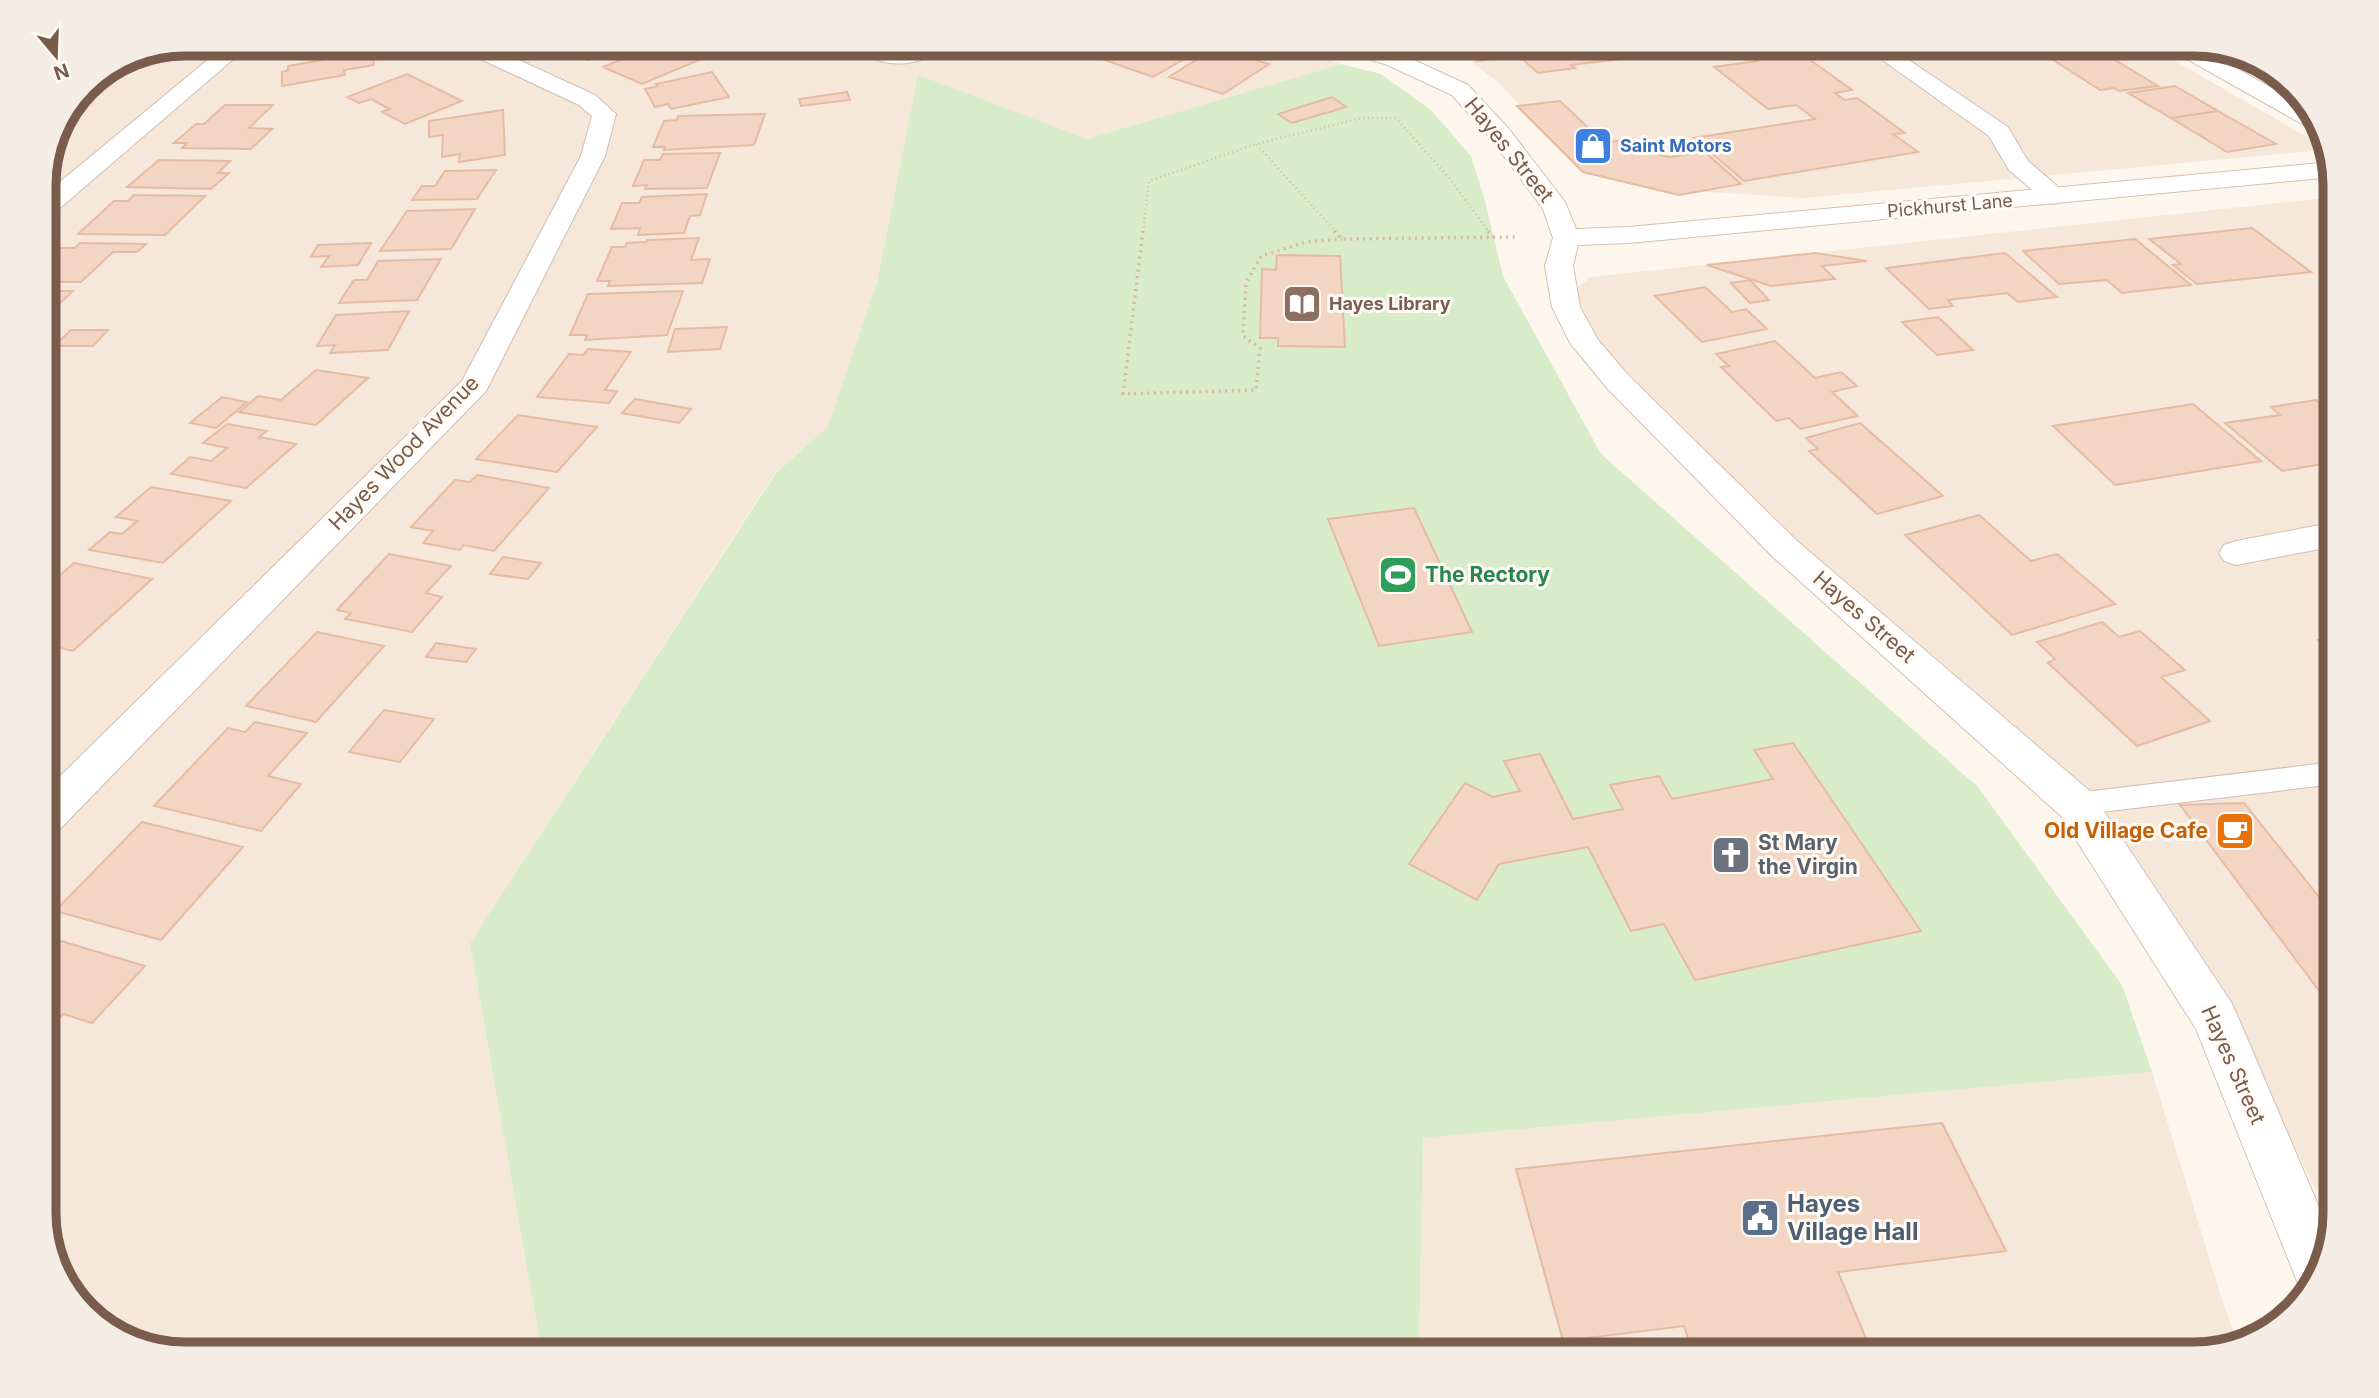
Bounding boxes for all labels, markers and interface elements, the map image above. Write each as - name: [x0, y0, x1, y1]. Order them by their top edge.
- north arrow: [21, 21, 91, 91]
- text: N: [51, 58, 72, 85]
- street label: Hayes Street: [1460, 92, 1559, 207]
- shop icon: Saint Motors: [1572, 125, 1614, 167]
- place label: Saint Motors: [1620, 135, 1732, 156]
- street label: Pickhurst Lane: [1886, 190, 2014, 221]
- library icon: Hayes Library: [1281, 283, 1323, 325]
- place label: Hayes Library: [1329, 293, 1451, 314]
- street label: Hayes Wood Avenue: [323, 370, 484, 535]
- sports icon: The Rectory: [1377, 554, 1419, 596]
- place label: The Rectory: [1425, 562, 1550, 587]
- street label: Hayes Street: [1808, 566, 1921, 668]
- cafe icon: Old Village Cafe: [2214, 810, 2256, 852]
- place label: Old Village Cafe: [2044, 818, 2208, 843]
- place label: St Mary the Virgin: [1758, 830, 1858, 879]
- church icon: St Mary the Virgin: [1710, 834, 1752, 876]
- street label: Hayes Street: [2196, 1002, 2271, 1128]
- place label: Hayes Village Hall: [1787, 1189, 1918, 1246]
- public building icon: Hayes Village Hall: [1739, 1197, 1781, 1239]

